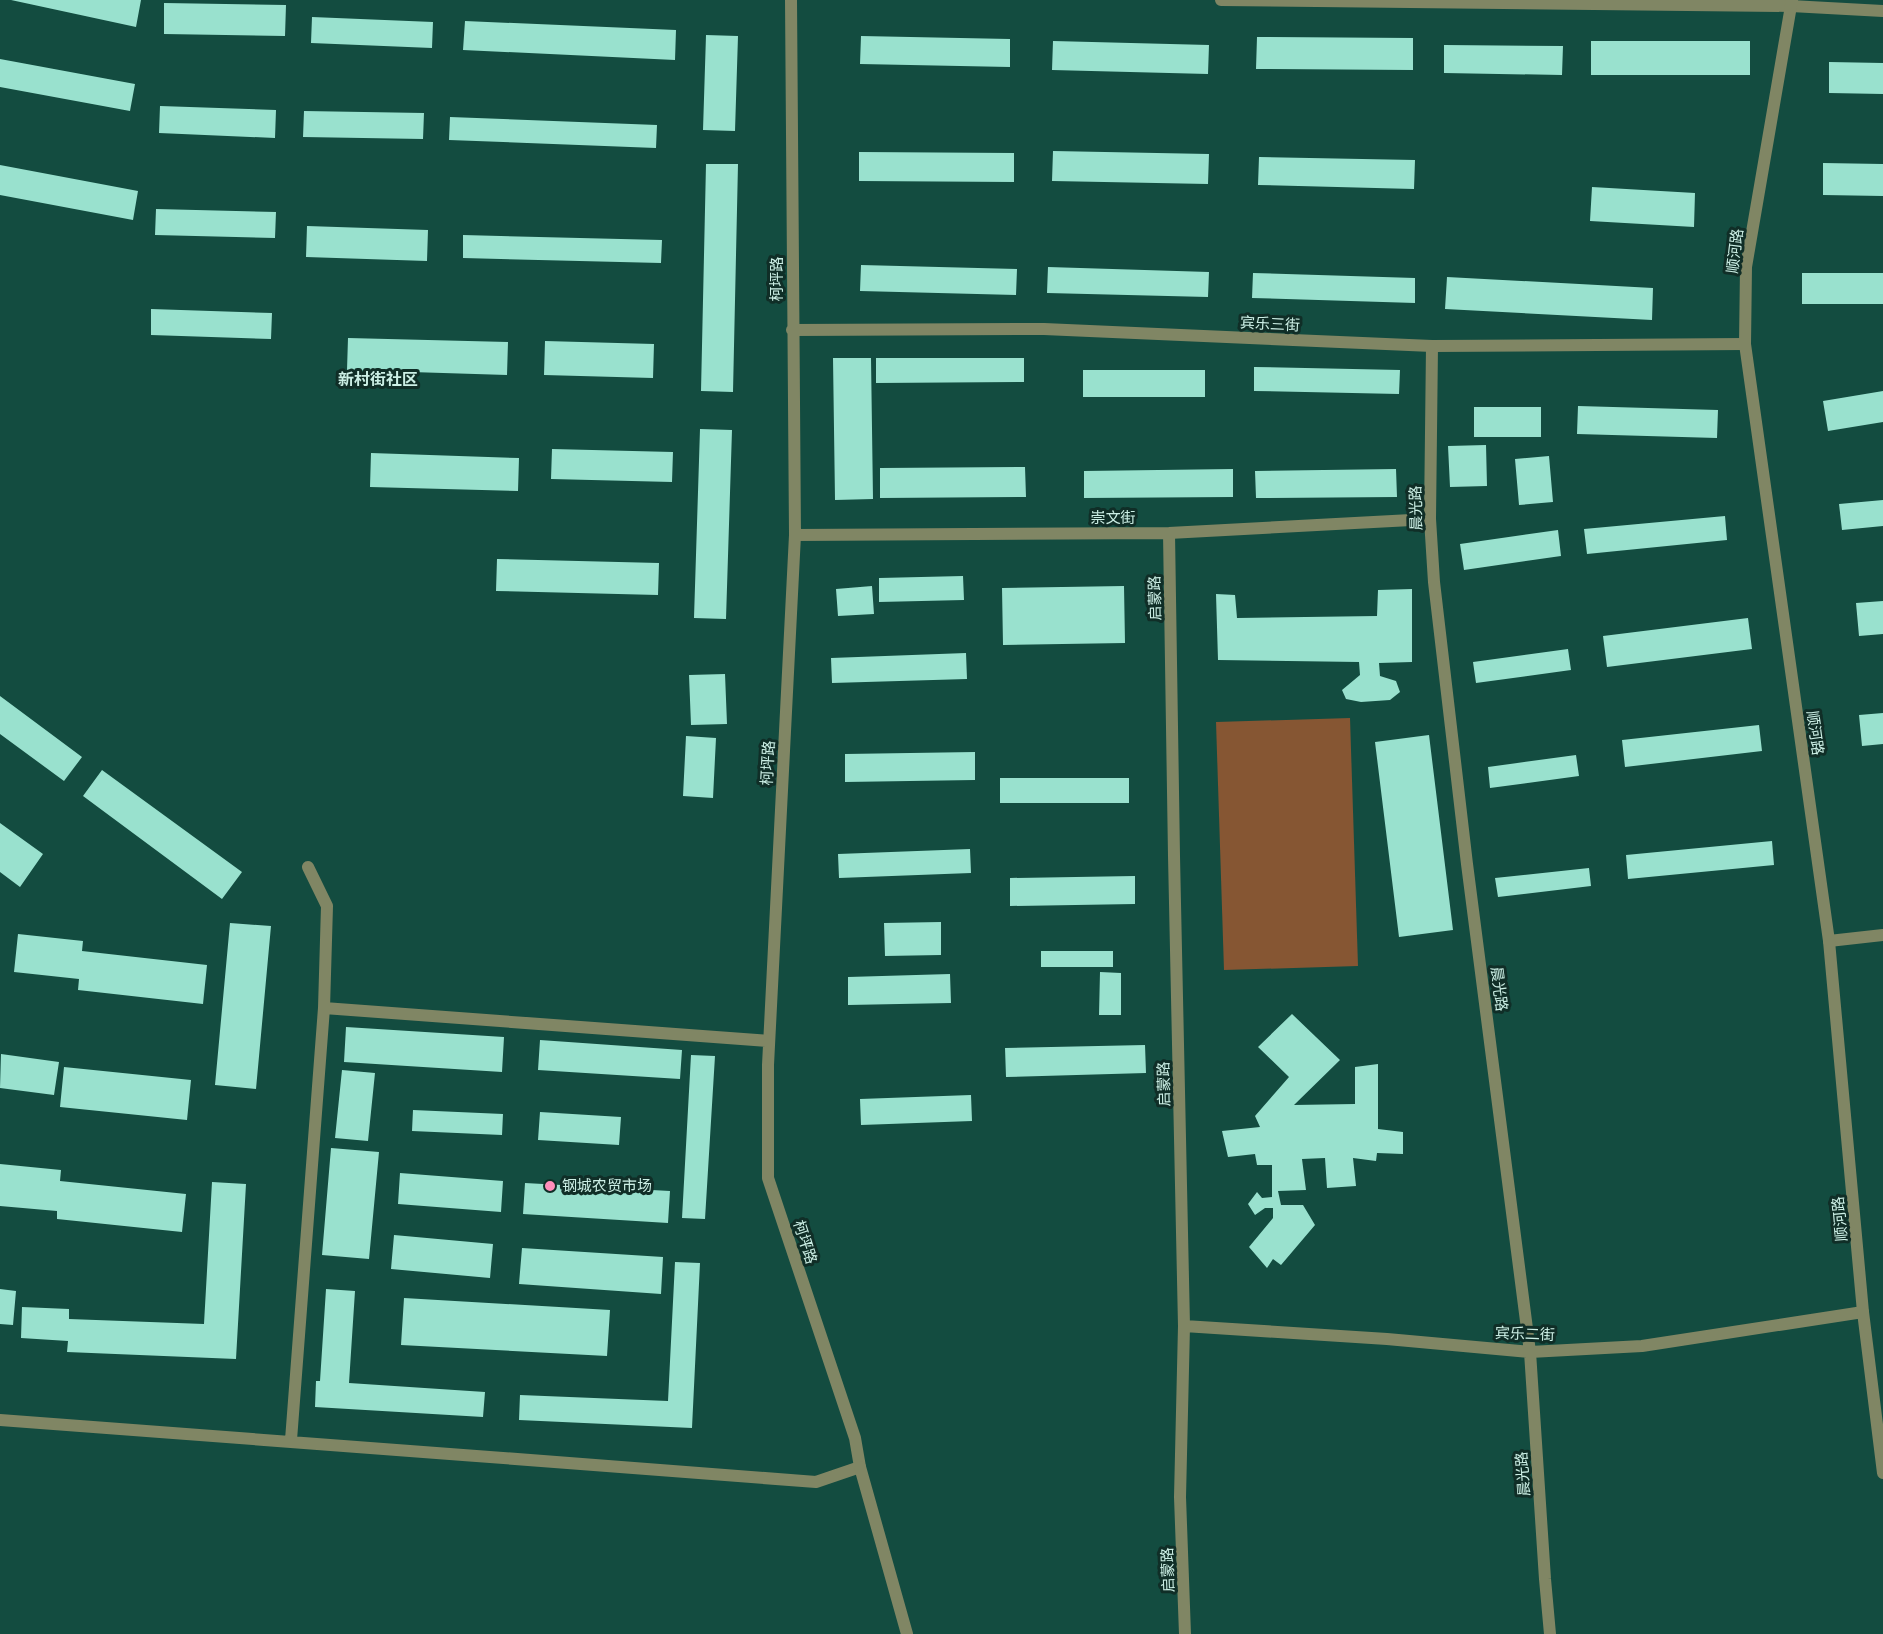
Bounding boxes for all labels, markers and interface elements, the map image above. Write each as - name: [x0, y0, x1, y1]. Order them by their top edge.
- street label: 顺河路: [1722, 227, 1746, 274]
- street label: 柯坪路: [767, 256, 785, 302]
- street label: 宾乐三街: [1240, 312, 1300, 334]
- district label: 新村街社区: [338, 369, 418, 388]
- street label: 晨光路: [1406, 485, 1424, 531]
- street label: 崇文街: [1090, 508, 1136, 526]
- street label: 启蒙路: [1145, 575, 1163, 621]
- street label: 顺河路: [1804, 709, 1828, 756]
- street label: 柯坪路: [757, 740, 777, 786]
- street label: 晨光路: [1488, 965, 1512, 1012]
- street label: 启蒙路: [1154, 1061, 1172, 1107]
- place label: 钢城农贸市场: [562, 1176, 652, 1194]
- marker: 钢城农贸市场: [543, 1179, 557, 1193]
- street label: 顺河路: [1828, 1196, 1850, 1242]
- street label: 柯坪路: [790, 1218, 821, 1266]
- street label: 宾乐二街: [1495, 1323, 1555, 1343]
- street label: 晨光路: [1511, 1451, 1533, 1497]
- street label: 启蒙路: [1157, 1547, 1177, 1593]

